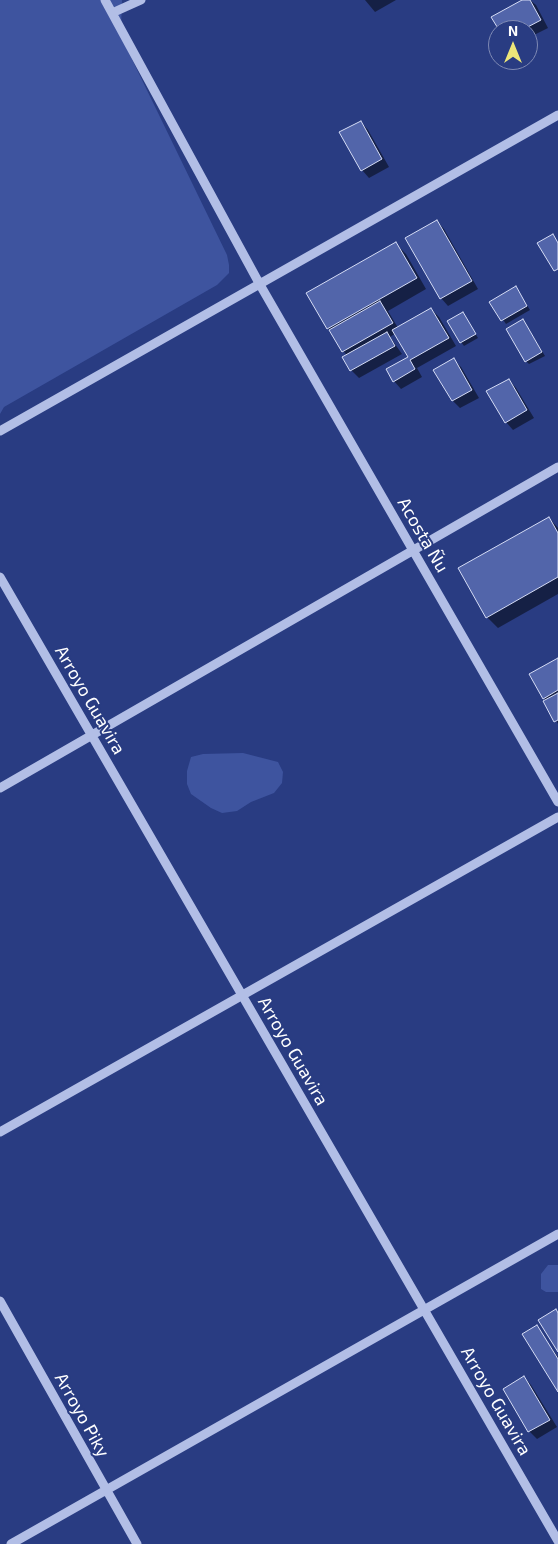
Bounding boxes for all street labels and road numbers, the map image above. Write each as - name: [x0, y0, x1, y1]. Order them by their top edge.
- street label: Acosta Ñu: [393, 494, 453, 576]
- street label: Arroyo Guavira: [50, 642, 130, 758]
- street label: Arroyo Guavira: [253, 993, 333, 1109]
- street label: Arroyo Guavira: [456, 1343, 536, 1459]
- street label: Arroyo Piky: [50, 1369, 114, 1461]

